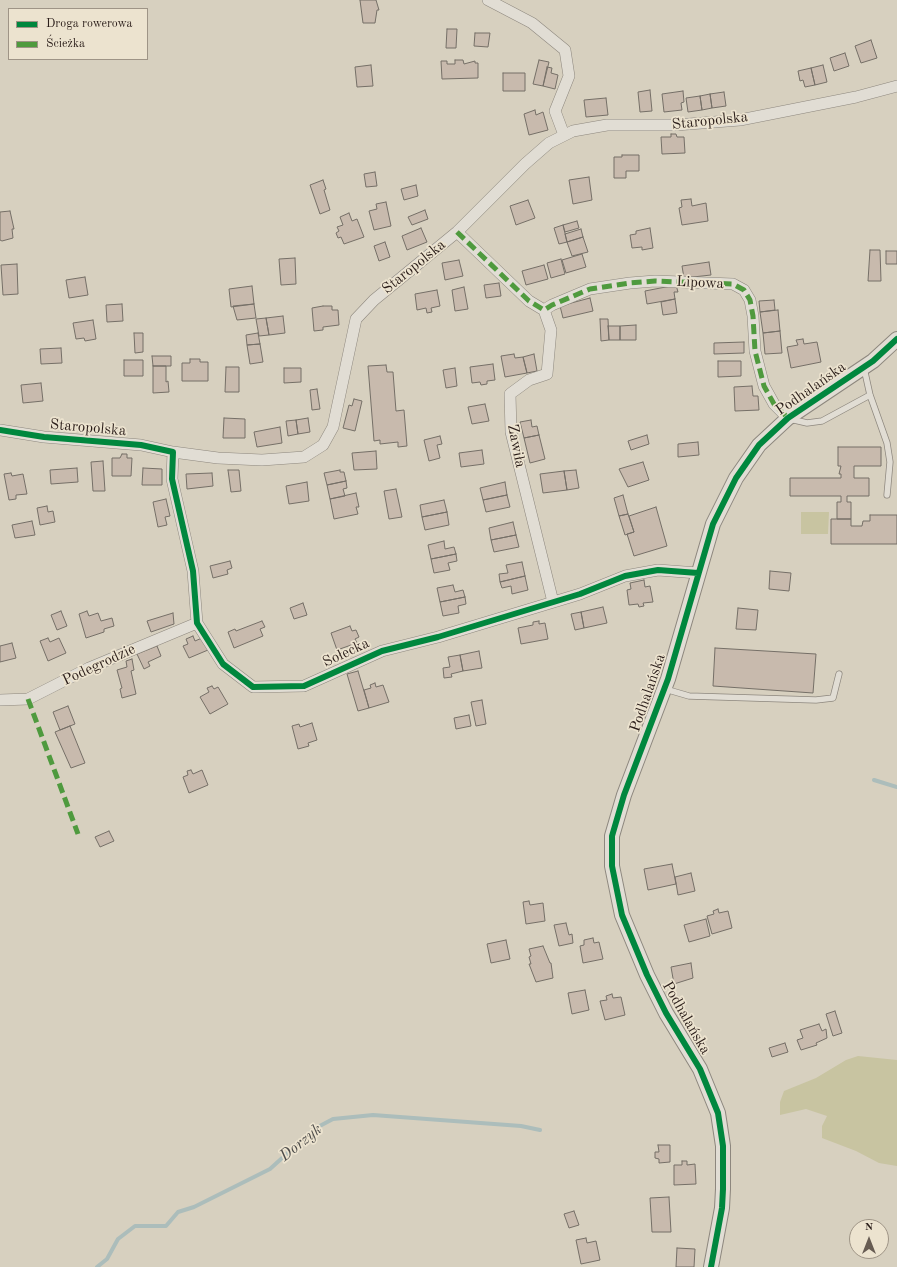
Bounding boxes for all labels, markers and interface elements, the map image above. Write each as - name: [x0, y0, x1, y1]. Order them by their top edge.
- legend: [8, 8, 148, 60]
- text: Droga rowerowa: [46, 18, 132, 30]
- text: Ścieżka: [46, 38, 85, 50]
- street label: Staropolska: [671, 108, 749, 134]
- street label: Staropolska: [379, 236, 449, 298]
- street label: Lipowa: [676, 273, 724, 293]
- street label: Podhalańska: [772, 358, 850, 420]
- street label: Staropolska: [49, 416, 127, 440]
- street label: Zawiła: [503, 423, 529, 469]
- street label: Sołecka: [320, 634, 372, 672]
- street label: Podegrodzie: [60, 640, 138, 690]
- street label: Podhalańska: [626, 652, 670, 734]
- street label: Podhalańska: [658, 978, 714, 1058]
- water label: Dorzyk: [276, 1120, 326, 1166]
- north arrow: [849, 1219, 889, 1259]
- text: N: [865, 1222, 873, 1233]

